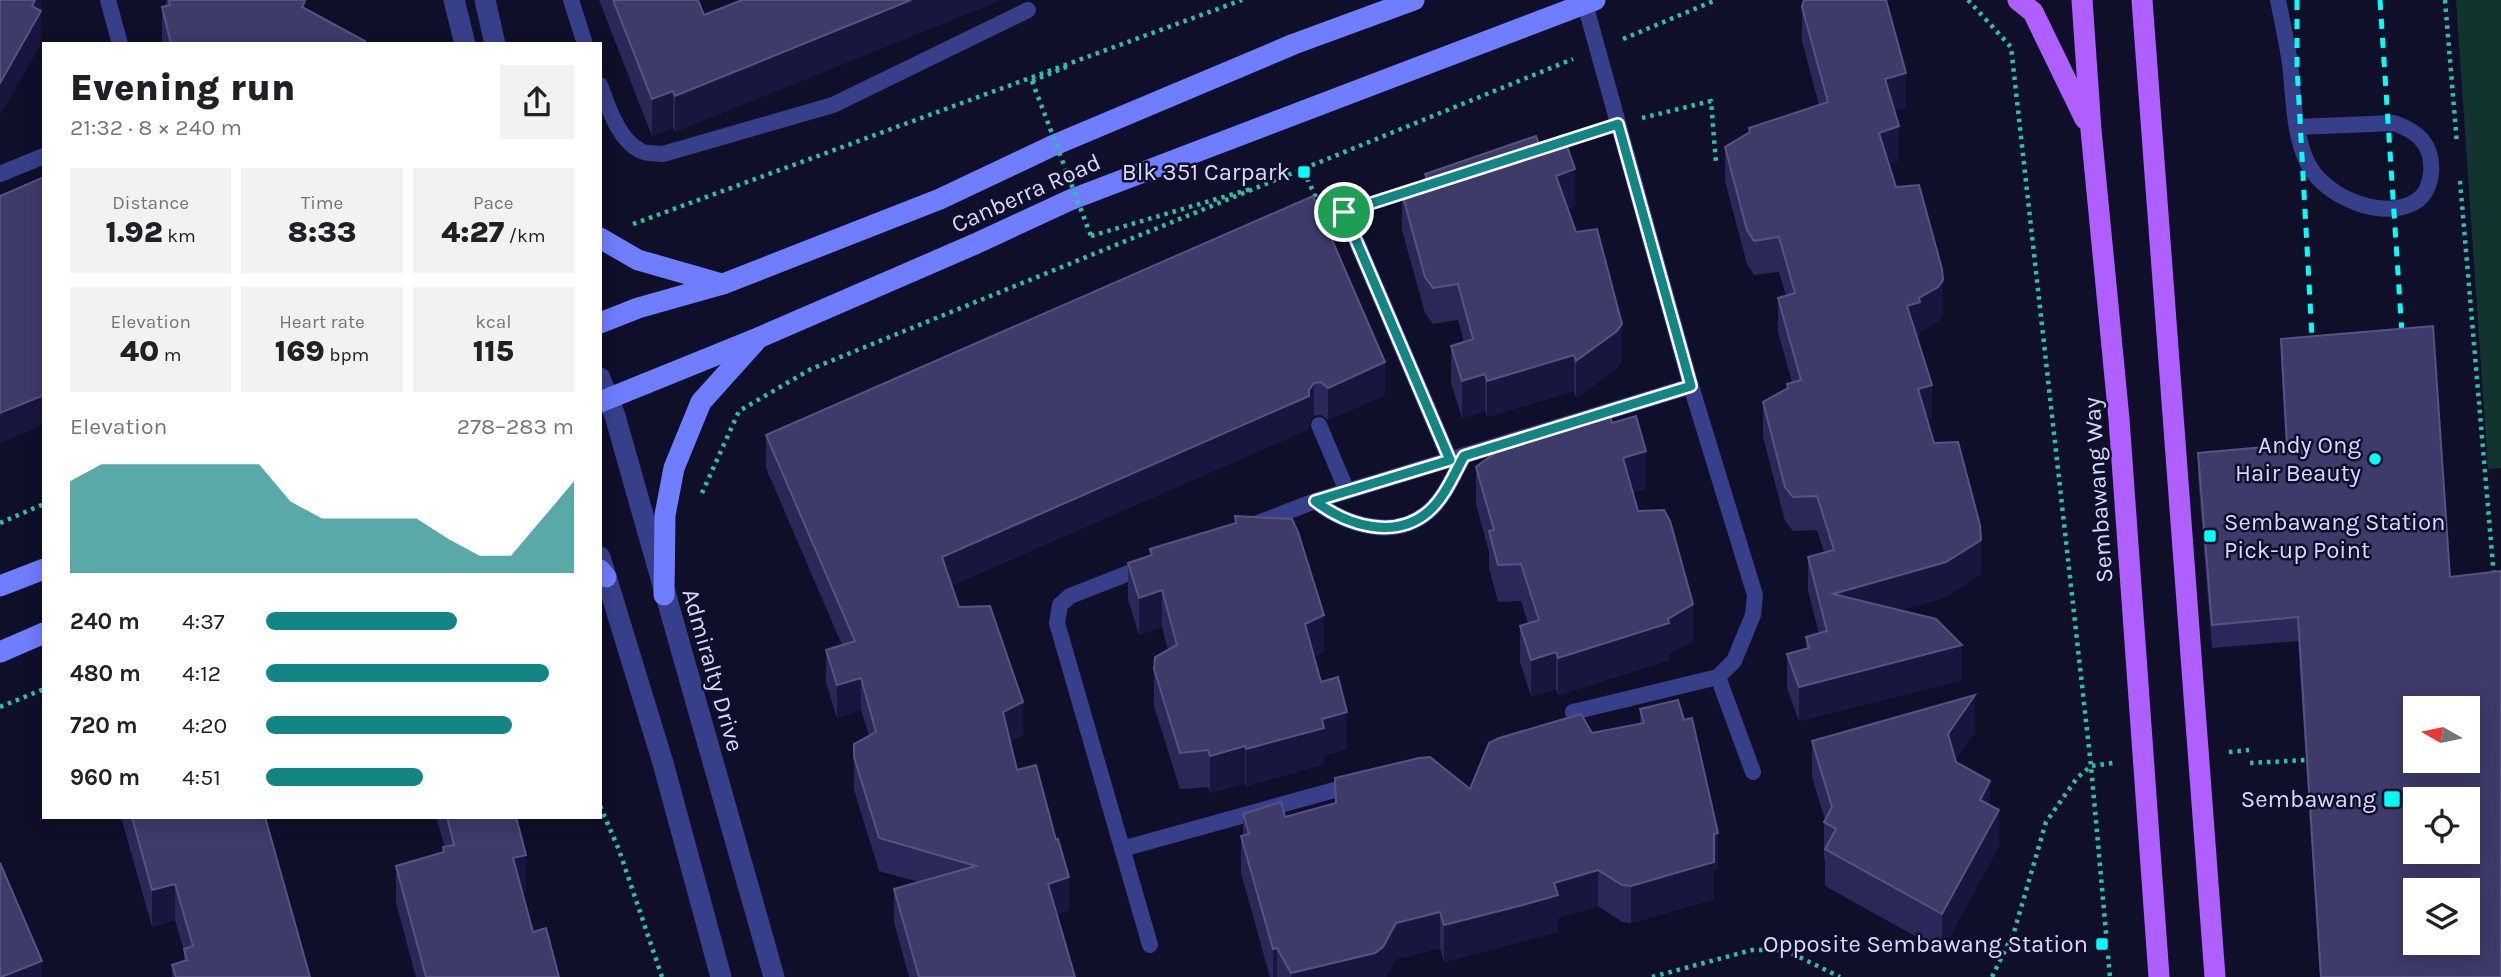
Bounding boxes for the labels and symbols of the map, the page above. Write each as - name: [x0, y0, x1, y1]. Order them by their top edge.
- street label: Canberra Road: [947, 148, 1105, 238]
- place label: Blk 351 Carpark: [1122, 158, 1290, 186]
- marker: Blk 351 Carpark: [1296, 164, 1312, 180]
- pin: [1314, 182, 1374, 242]
- street label: Sembawang Way: [2078, 396, 2118, 584]
- place label: Andy Ong Hair Beauty: [2235, 431, 2361, 487]
- marker: Andy Ong Hair Beauty: [2367, 451, 2383, 467]
- place label: Sembawang Station Pick-up Point: [2224, 508, 2446, 564]
- marker: Sembawang Station Pick-up Point: [2202, 528, 2218, 544]
- street label: Admiralty Drive: [676, 585, 750, 755]
- north arrow: [2403, 696, 2480, 774]
- place label: Sembawang: [2241, 785, 2376, 813]
- marker: Sembawang: [2382, 789, 2402, 809]
- place label: Opposite Sembawang Station: [1763, 930, 2088, 958]
- marker: Opposite Sembawang Station: [2094, 936, 2110, 952]

